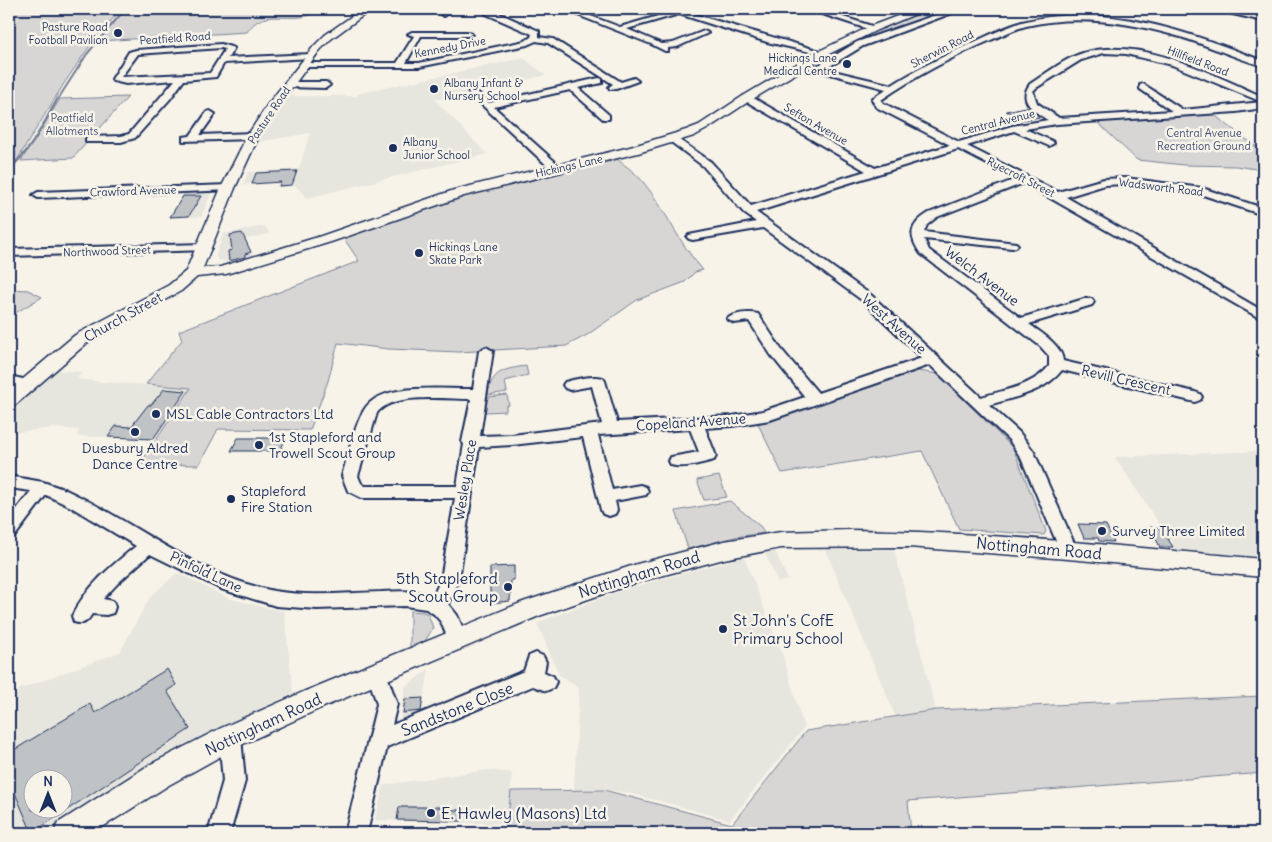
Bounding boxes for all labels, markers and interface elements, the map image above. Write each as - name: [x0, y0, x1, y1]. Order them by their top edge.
- place label: Pasture Road Football Pavilion: [28, 20, 109, 47]
- marker: Pasture Road Football Pavilion: [112, 27, 124, 39]
- street label: Sherwin Road: [908, 27, 976, 71]
- street label: Peatfield Road: [139, 28, 212, 47]
- street label: Kennedy Drive: [413, 33, 487, 61]
- street label: Hillfield Road: [1165, 43, 1231, 79]
- place label: Hickings Lane Medical Centre: [763, 51, 837, 78]
- marker: Hickings Lane Medical Centre: [841, 58, 853, 70]
- place label: Albany Infant & Nursery School: [444, 76, 523, 103]
- street label: Pasture Road: [245, 83, 294, 146]
- marker: Albany Infant & Nursery School: [428, 83, 440, 95]
- street label: Sefton Avenue: [782, 100, 850, 148]
- street label: Central Avenue: [960, 106, 1036, 138]
- park label: Peatfield Allotments: [46, 111, 98, 138]
- park label: Central Avenue Recreation Ground: [1157, 126, 1251, 153]
- place label: Albany Junior School: [403, 135, 470, 162]
- marker: Albany Junior School: [387, 142, 399, 154]
- street label: Hickings Lane: [534, 151, 604, 181]
- street label: Ryecroft Street: [985, 154, 1058, 200]
- street label: Wadsworth Road: [1118, 175, 1205, 199]
- street label: Crawford Avenue: [90, 182, 177, 200]
- place label: Hickings Lane Skate Park: [429, 240, 498, 267]
- street label: Northwood Street: [63, 242, 151, 260]
- street label: Welch Avenue: [941, 242, 1023, 310]
- marker: Hickings Lane Skate Park: [413, 247, 425, 259]
- street label: Church Street: [81, 288, 166, 346]
- street label: West Avenue: [858, 290, 930, 358]
- street label: Revill Crescent: [1080, 361, 1173, 399]
- place label: MSL Cable Contractors Ltd: [166, 405, 333, 423]
- marker: MSL Cable Contractors Ltd: [150, 408, 162, 420]
- street label: Copeland Avenue: [635, 409, 747, 435]
- marker: Duesbury Aldred Dance Centre: [129, 426, 141, 438]
- place label: 1st Stapleford and Trowell Scout Group: [269, 428, 396, 462]
- street label: Wesley Place: [450, 438, 480, 522]
- place label: Duesbury Aldred Dance Centre: [82, 439, 188, 473]
- marker: 1st Stapleford and Trowell Scout Group: [253, 439, 265, 451]
- place label: Stapleford Fire Station: [241, 482, 312, 516]
- marker: Stapleford Fire Station: [225, 493, 237, 505]
- place label: Survey Three Limited: [1112, 522, 1245, 540]
- marker: Survey Three Limited: [1096, 525, 1108, 537]
- street label: Nottingham Road: [975, 533, 1103, 563]
- street label: Nottingham Road: [576, 546, 702, 602]
- street label: Pinfold Lane: [167, 547, 245, 597]
- place label: 5th Stapleford Scout Group: [396, 568, 498, 606]
- marker: 5th Stapleford Scout Group: [502, 581, 514, 593]
- place label: St John's CofE Primary School: [733, 610, 843, 648]
- marker: St John's CofE Primary School: [717, 623, 729, 635]
- street label: Sandstone Close: [398, 677, 516, 741]
- street label: Nottingham Road: [202, 688, 324, 760]
- north arrow: [22, 770, 72, 820]
- text: N: [43, 772, 53, 790]
- place label: E. Hawley (Masons) Ltd: [441, 803, 607, 823]
- marker: E. Hawley (Masons) Ltd: [425, 807, 437, 819]

